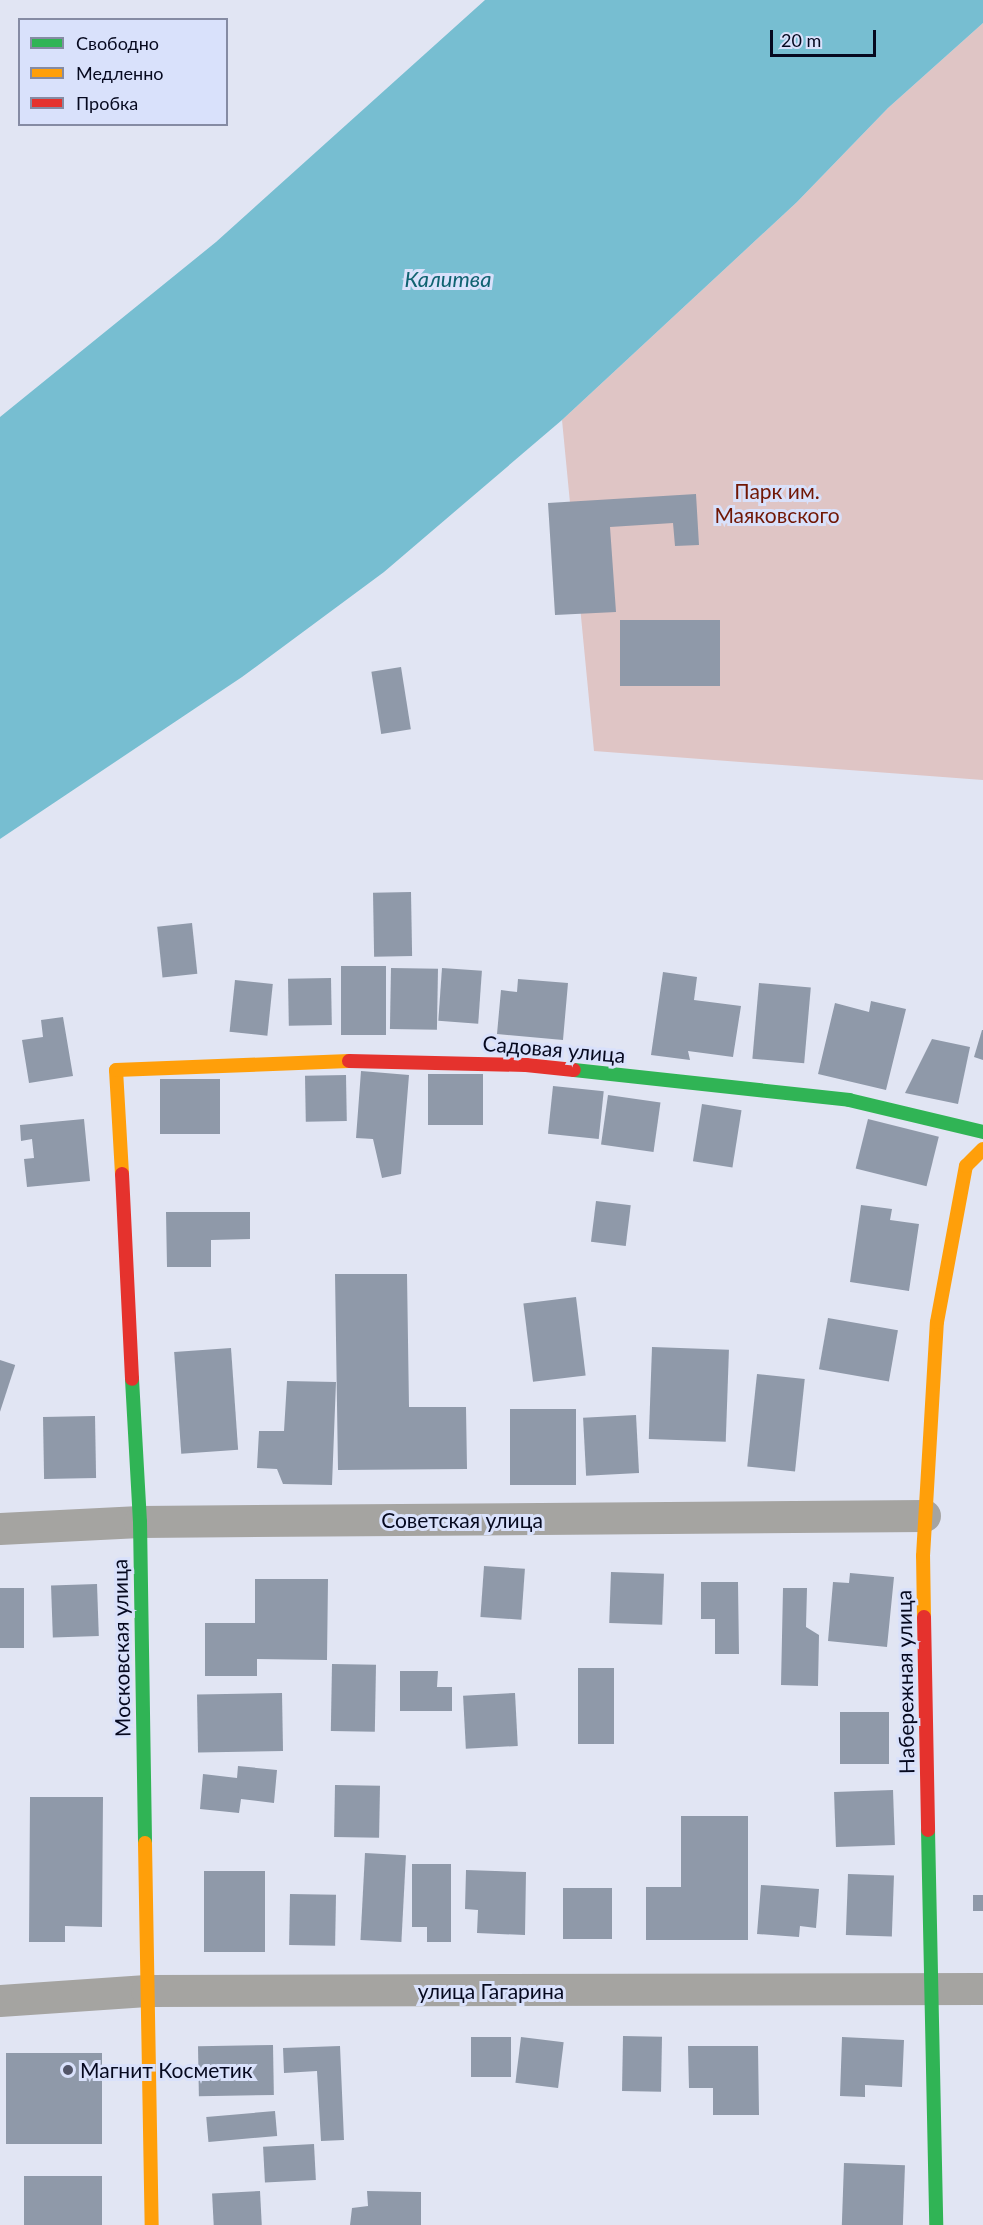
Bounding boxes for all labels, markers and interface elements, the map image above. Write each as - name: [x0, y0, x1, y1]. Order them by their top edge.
- legend: [18, 18, 228, 126]
- scale bar: [773, 18, 880, 56]
- text: 20 m: [781, 29, 821, 51]
- text: Свободно: [76, 32, 159, 54]
- text: Медленно: [76, 62, 164, 84]
- text: Пробка: [76, 92, 138, 114]
- water label: Калитва: [404, 266, 492, 292]
- park label: Парк им. Маяковского: [714, 478, 840, 528]
- street label: Садовая улица: [482, 1030, 626, 1068]
- street label: Советская улица: [381, 1507, 543, 1533]
- street label: Московская улица: [107, 1559, 135, 1737]
- street label: Набережная улица: [891, 1590, 919, 1774]
- street label: улица Гагарина: [418, 1978, 564, 2004]
- place label: Магнит Косметик: [80, 2057, 253, 2083]
- marker: Магнит Косметик: [61, 2063, 75, 2077]

